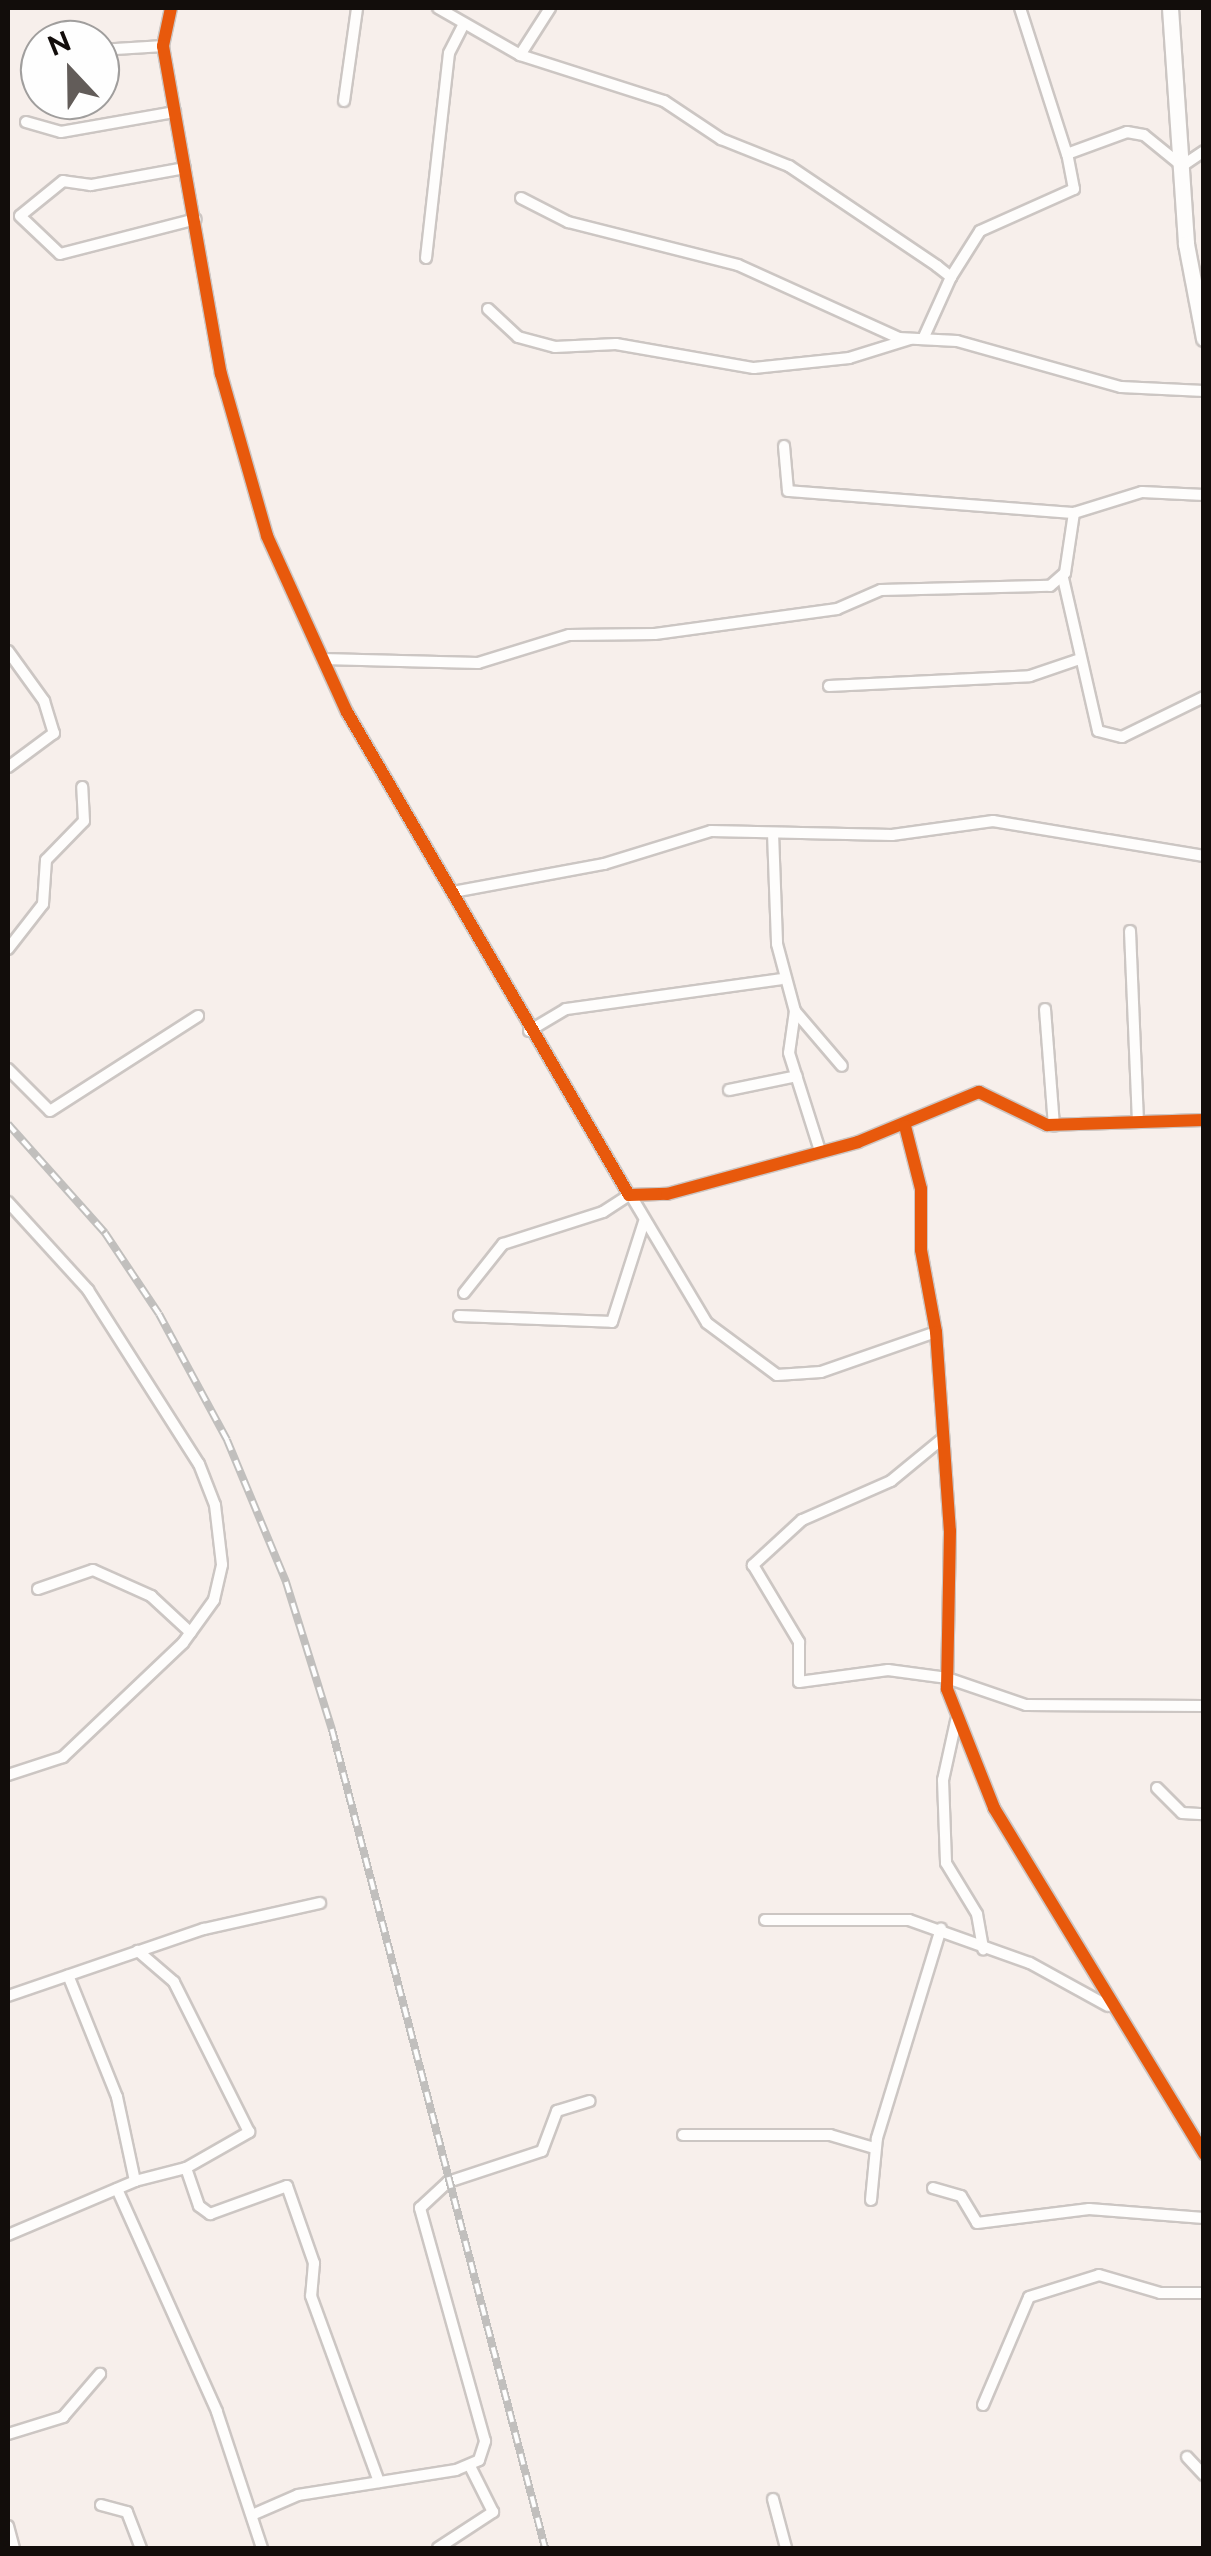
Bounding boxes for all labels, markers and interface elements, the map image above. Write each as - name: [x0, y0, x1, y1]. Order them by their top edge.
- north arrow: [20, 20, 120, 120]
- text: N: [43, 24, 75, 63]

